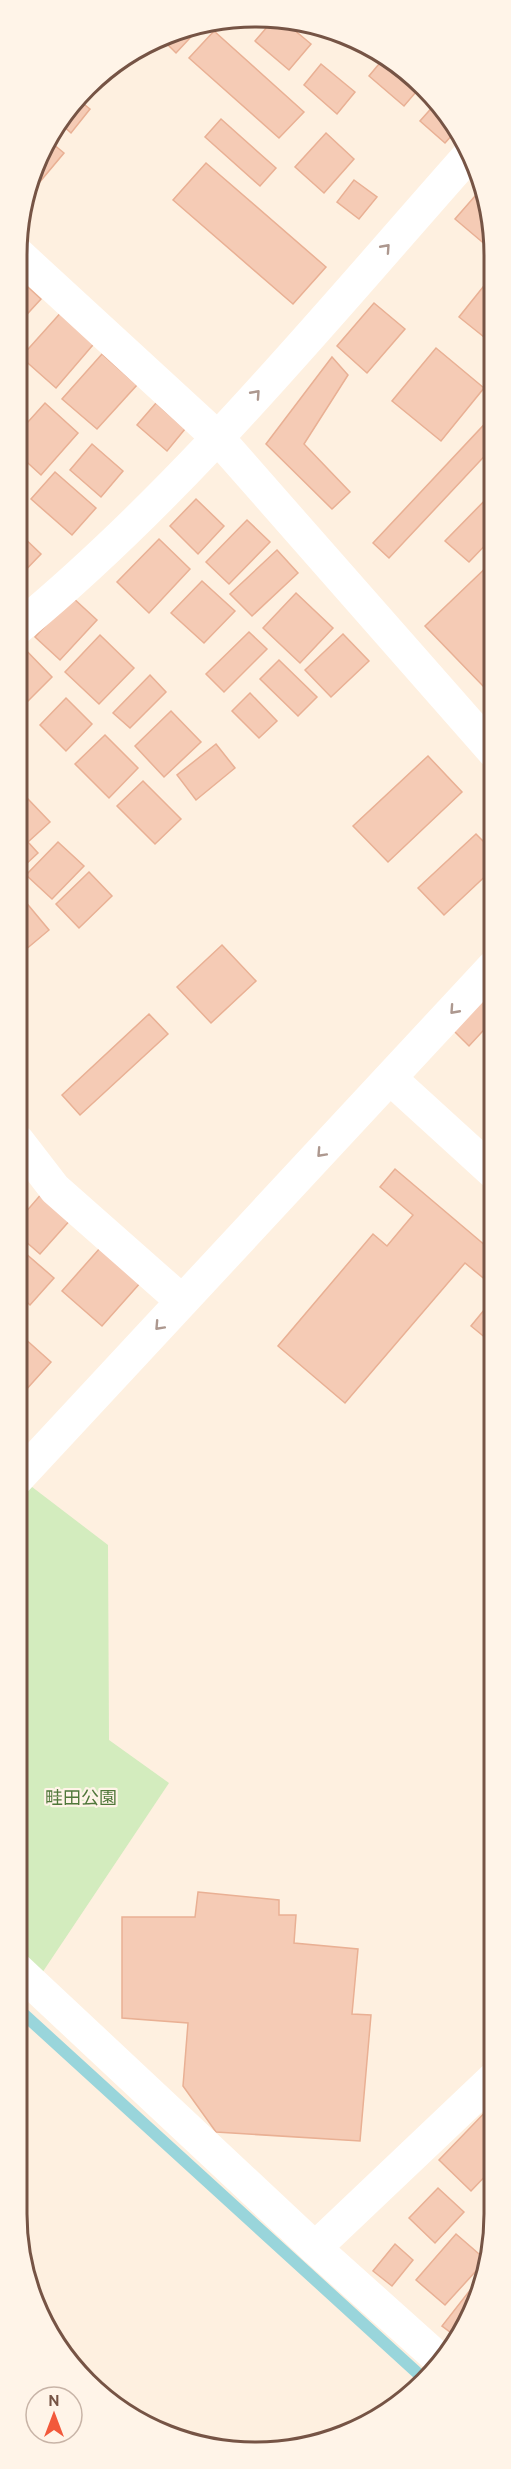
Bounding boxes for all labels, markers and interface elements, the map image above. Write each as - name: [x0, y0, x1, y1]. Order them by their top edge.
- one-way arrow: [379, 244, 390, 255]
- one-way arrow: [249, 390, 260, 400]
- one-way arrow: [450, 1004, 461, 1014]
- one-way arrow: [317, 1147, 328, 1157]
- one-way arrow: [155, 1318, 166, 1329]
- park label: 畦田公園: [45, 1787, 117, 1809]
- north arrow: [24, 2385, 84, 2445]
- text: N: [48, 2391, 60, 2410]

